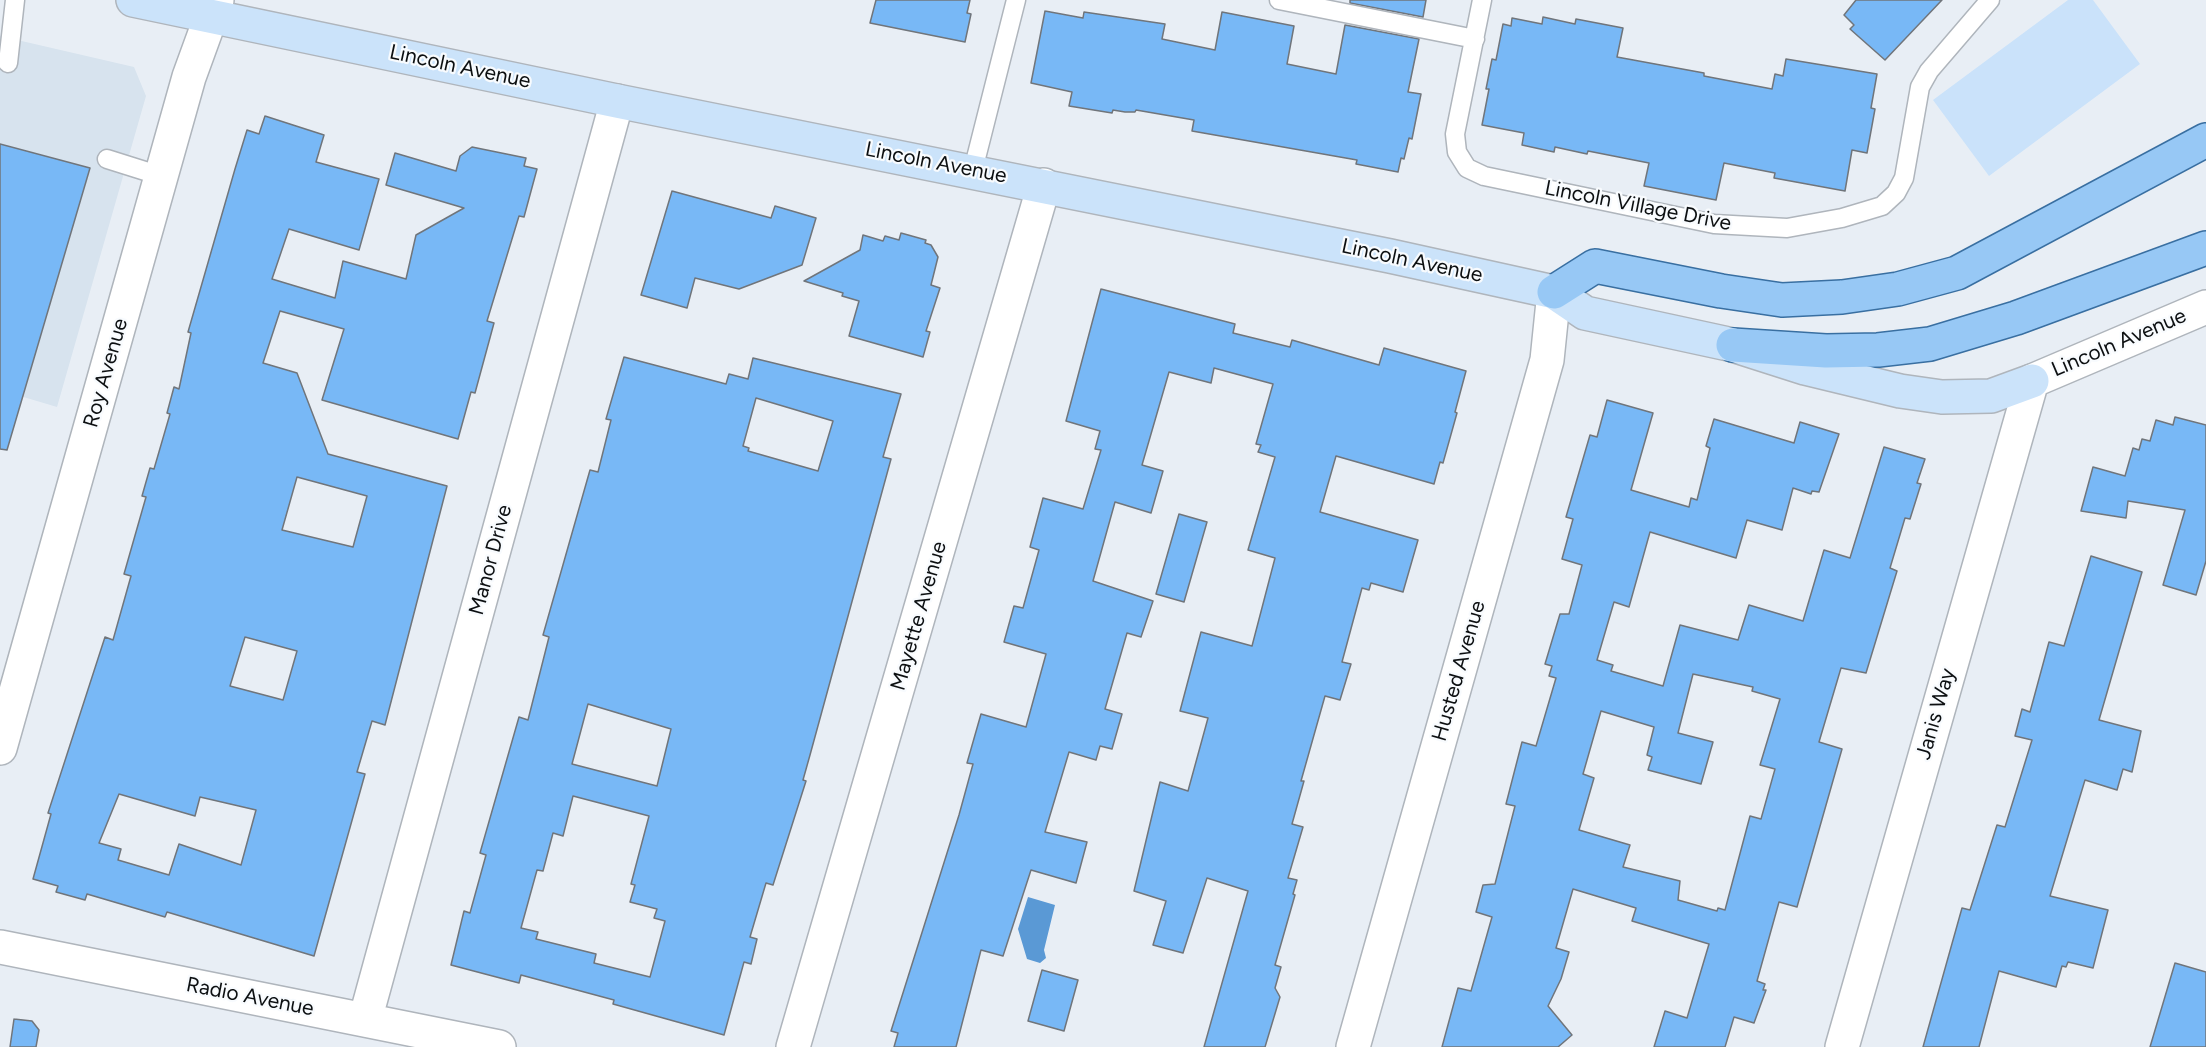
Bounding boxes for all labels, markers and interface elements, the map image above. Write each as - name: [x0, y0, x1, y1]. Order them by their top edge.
- street label: Lincoln Avenue: [387, 40, 533, 94]
- street label: Lincoln Avenue: [863, 137, 1009, 189]
- street label: Lincoln Village Drive: [1543, 176, 1733, 236]
- street label: Lincoln Avenue: [1339, 234, 1485, 288]
- street label: Lincoln Avenue: [2048, 303, 2190, 383]
- street label: Roy Avenue: [78, 316, 134, 430]
- street label: Manor Drive: [464, 502, 518, 618]
- street label: Mayette Avenue: [886, 538, 952, 694]
- street label: Husted Avenue: [1427, 598, 1491, 744]
- street label: Janis Way: [1911, 665, 1961, 763]
- street label: Radio Avenue: [184, 972, 316, 1022]

